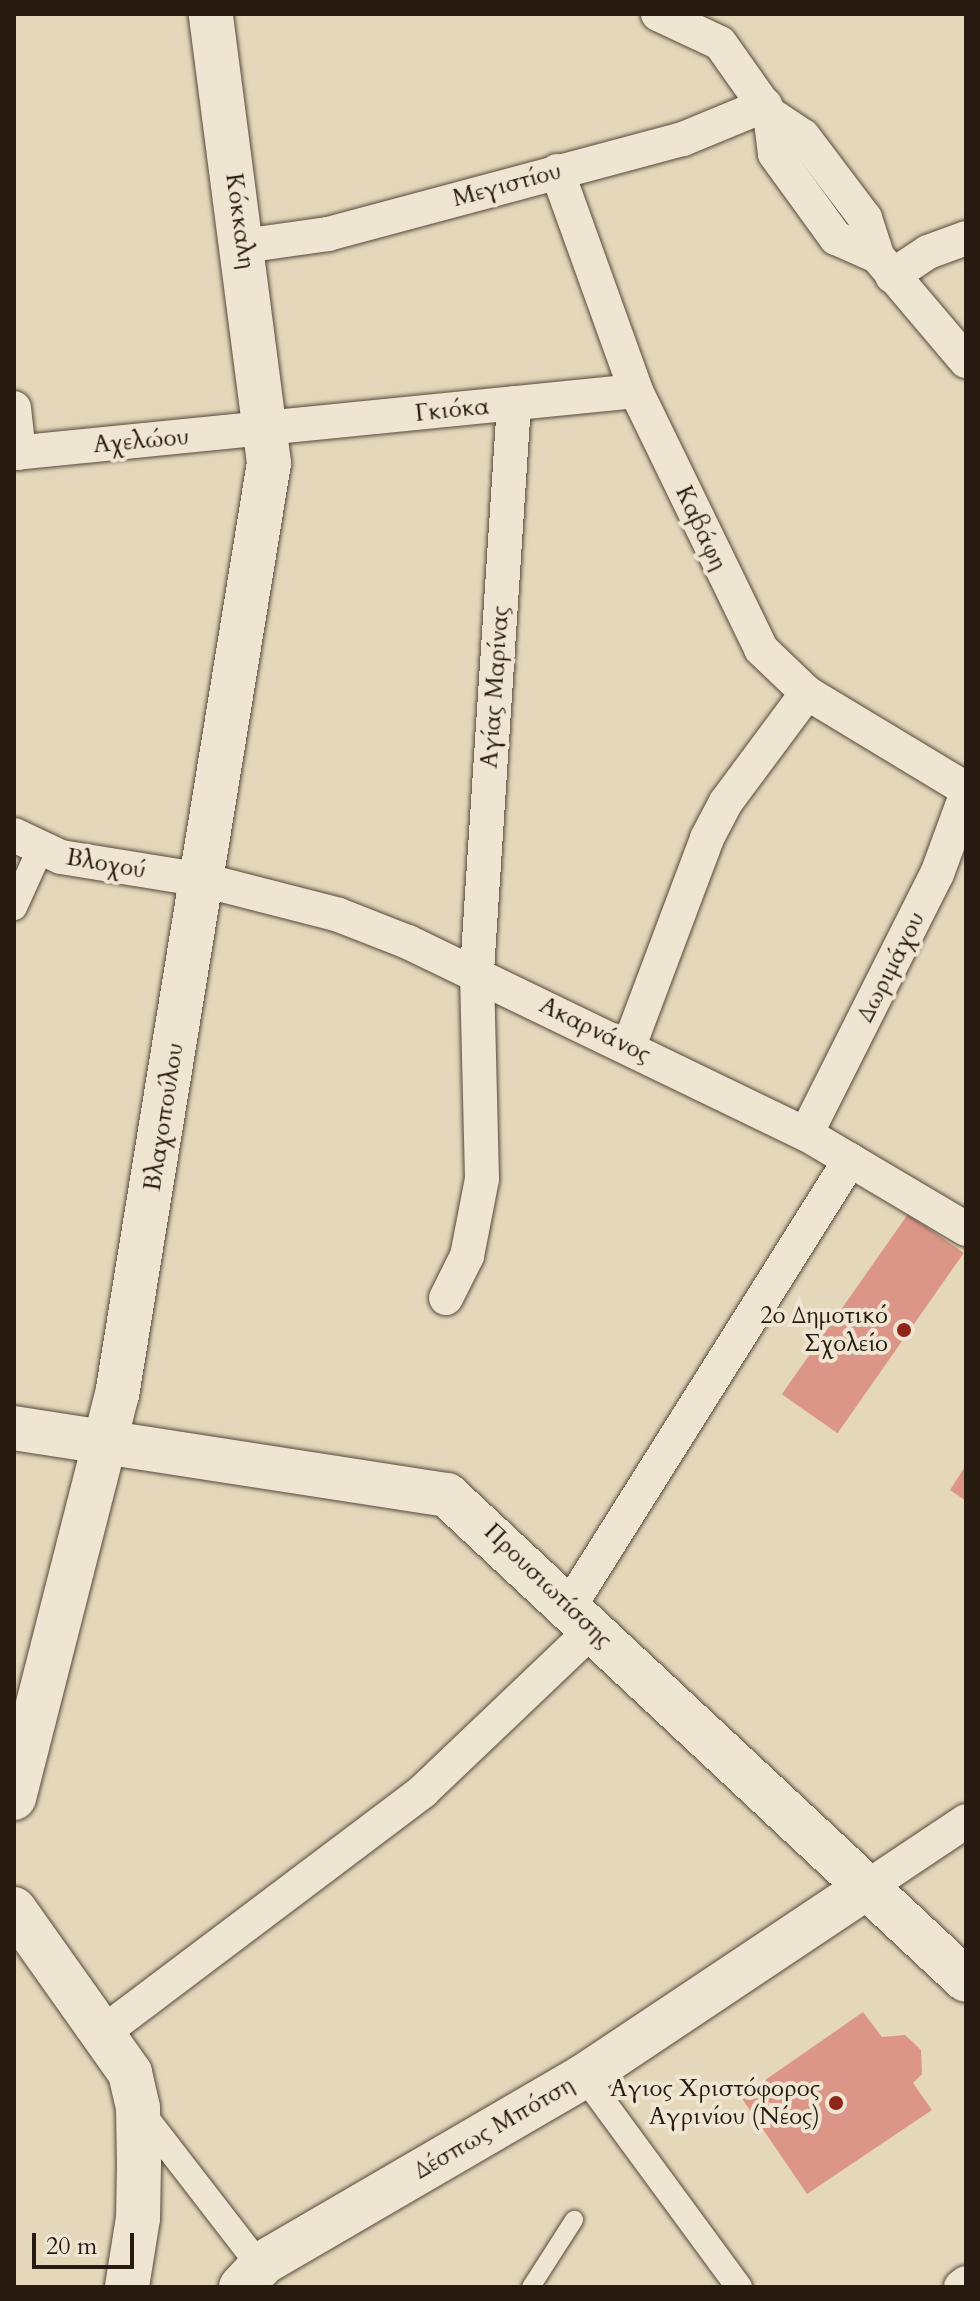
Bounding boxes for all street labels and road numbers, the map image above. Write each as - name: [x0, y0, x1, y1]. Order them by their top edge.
- street label: Μεγιστίου: [449, 157, 565, 213]
- street label: Κόκκαλη: [219, 171, 261, 271]
- street label: Γκιόκα: [414, 392, 490, 428]
- street label: Αχελώου: [92, 422, 190, 460]
- street label: Καβάφη: [669, 481, 733, 575]
- street label: Αγίας Μαρίνας: [475, 605, 515, 769]
- street label: Βλοχού: [64, 843, 148, 885]
- street label: Δωριμάχου: [851, 907, 931, 1027]
- street label: Ακαρνάνος: [535, 991, 655, 1069]
- street label: Βλαχοπούλου: [138, 1041, 190, 1193]
- street label: Προυσιωτίσσης: [478, 1518, 618, 1654]
- street label: Δέσπως Μπότση: [409, 2071, 579, 2185]

